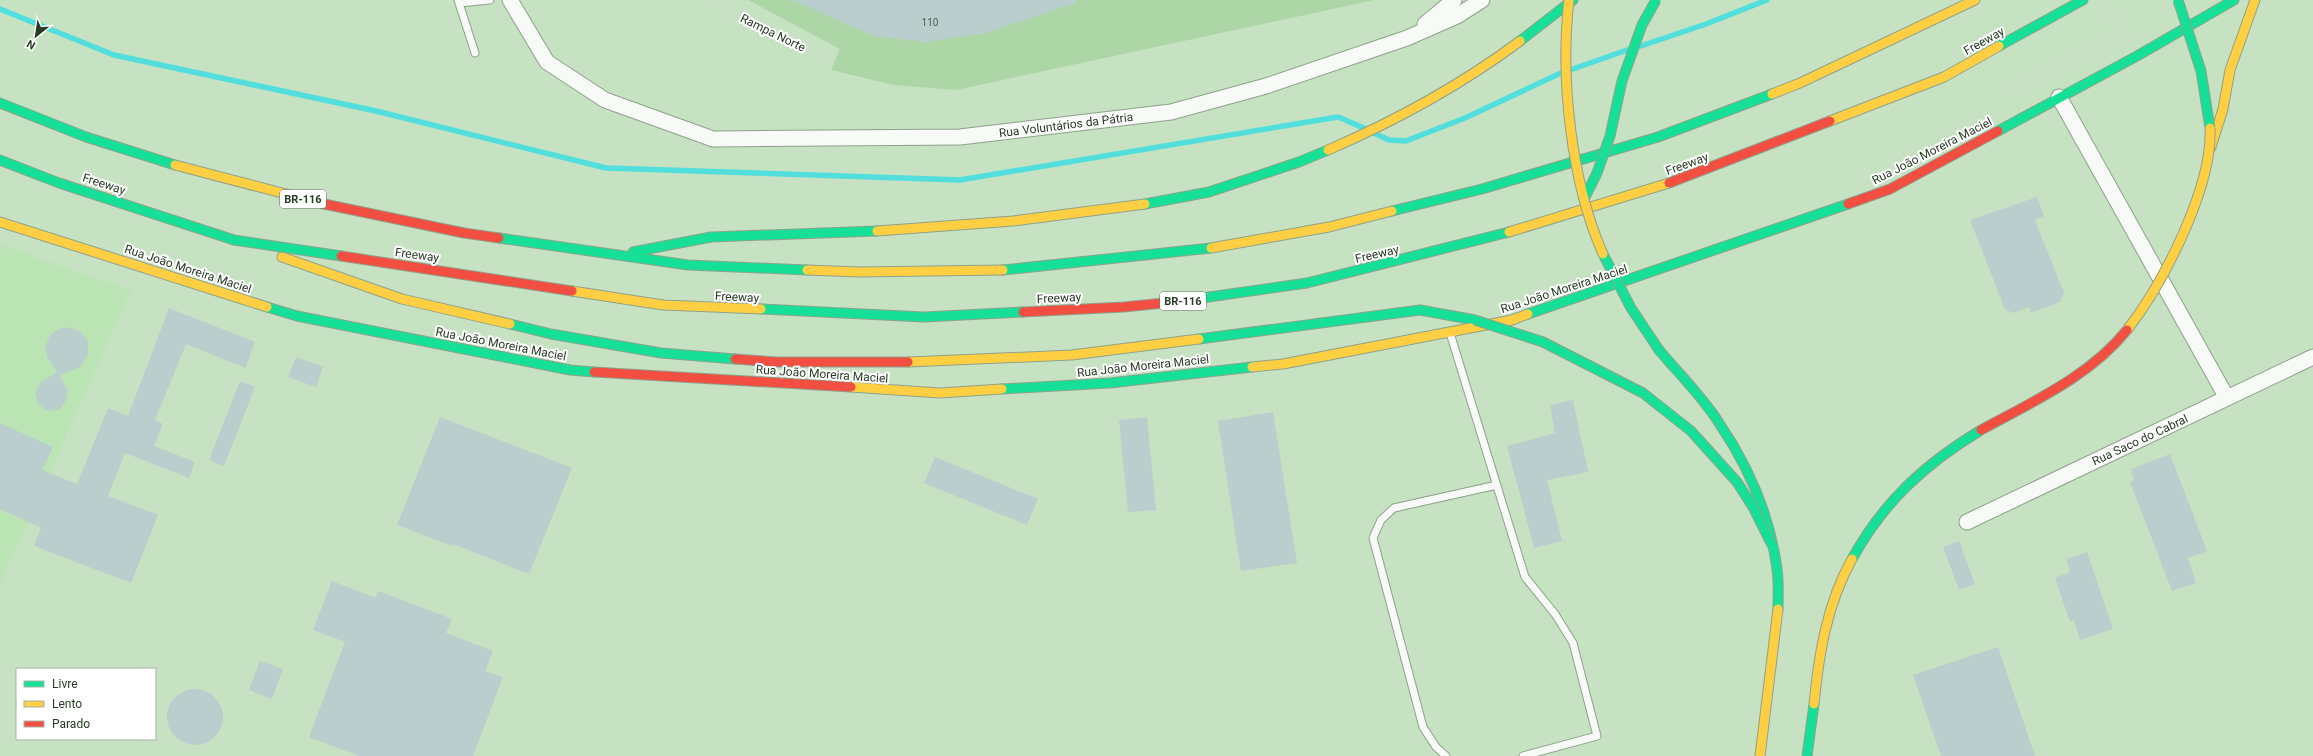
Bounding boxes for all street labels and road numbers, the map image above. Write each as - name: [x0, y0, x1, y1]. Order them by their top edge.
- street label: Rampa Norte: [738, 11, 808, 55]
- street label: Freeway: [1961, 24, 2007, 58]
- street label: Rua Voluntários da Pátria: [998, 110, 1134, 140]
- street label: Rua João Moreira Maciel: [1870, 115, 1994, 187]
- street label: Freeway: [1664, 150, 1711, 178]
- street label: Freeway: [81, 170, 128, 198]
- road number: BR-116: [280, 190, 326, 208]
- street label: Rua João Moreira Maciel: [123, 242, 253, 296]
- street label: Freeway: [1354, 242, 1400, 266]
- street label: Freeway: [394, 245, 440, 265]
- street label: Rua João Moreira Maciel: [1499, 262, 1629, 316]
- street label: Freeway: [715, 289, 760, 305]
- street label: Freeway: [1037, 290, 1082, 306]
- road number: BR-116: [1160, 292, 1206, 310]
- street label: Rua João Moreira Maciel: [435, 324, 567, 364]
- street label: Rua João Moreira Maciel: [1076, 352, 1210, 380]
- street label: Rua João Moreira Maciel: [755, 362, 889, 386]
- street label: Rua Saco do Cabral: [2090, 412, 2190, 468]

